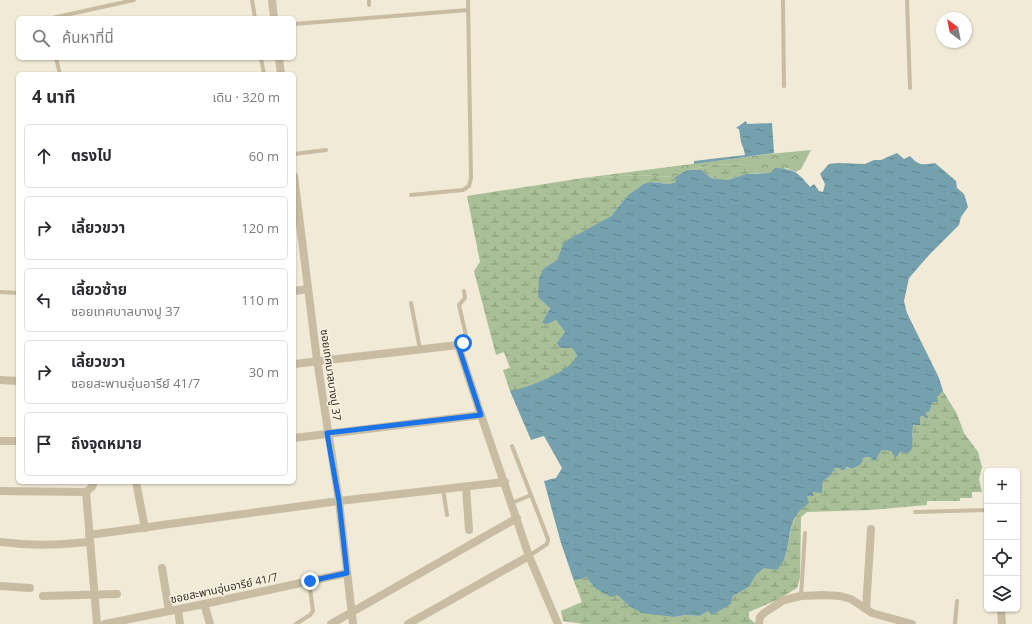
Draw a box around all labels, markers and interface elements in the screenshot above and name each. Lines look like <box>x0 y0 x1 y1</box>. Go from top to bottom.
north arrow <box>936 12 972 48</box>
search box <box>16 16 296 60</box>
icon: search <box>30 27 52 49</box>
text: ค้นหาที่นี่ <box>62 27 114 47</box>
text: 4 นาที <box>32 85 75 108</box>
text: เดิน · 320 m <box>212 88 280 106</box>
icon: ahead <box>33 145 55 167</box>
text: ตรงไป <box>71 145 112 165</box>
text: 60 m <box>249 147 279 165</box>
icon: right <box>33 217 55 239</box>
text: เลี้ยวขวา <box>71 217 125 237</box>
text: 120 m <box>241 219 279 237</box>
text: เลี้ยวซ้าย <box>71 279 127 299</box>
icon: left <box>33 289 55 311</box>
text: 110 m <box>241 291 279 309</box>
text: ซอยเทศบาลบางปู 37 <box>71 302 180 320</box>
street label: ซอยเทศบาลบางปู 37 <box>318 328 345 422</box>
route start <box>454 334 472 352</box>
text: เลี้ยวขวา <box>71 351 125 371</box>
icon: right <box>33 361 55 383</box>
text: 30 m <box>249 363 279 381</box>
text: ซอยสะพานอุ่นอารีย์ 41/7 <box>71 374 200 392</box>
icon: arrive <box>33 433 55 455</box>
text: ถึงจุดหมาย <box>71 433 142 453</box>
map controls <box>984 468 1020 612</box>
button: + <box>984 468 1020 504</box>
button: − <box>984 504 1020 540</box>
button: locate <box>984 540 1020 576</box>
street label: ซอยสะพานอุ่นอารีย์ 41/7 <box>169 569 279 606</box>
route end <box>301 572 319 590</box>
button: layers <box>984 576 1020 612</box>

